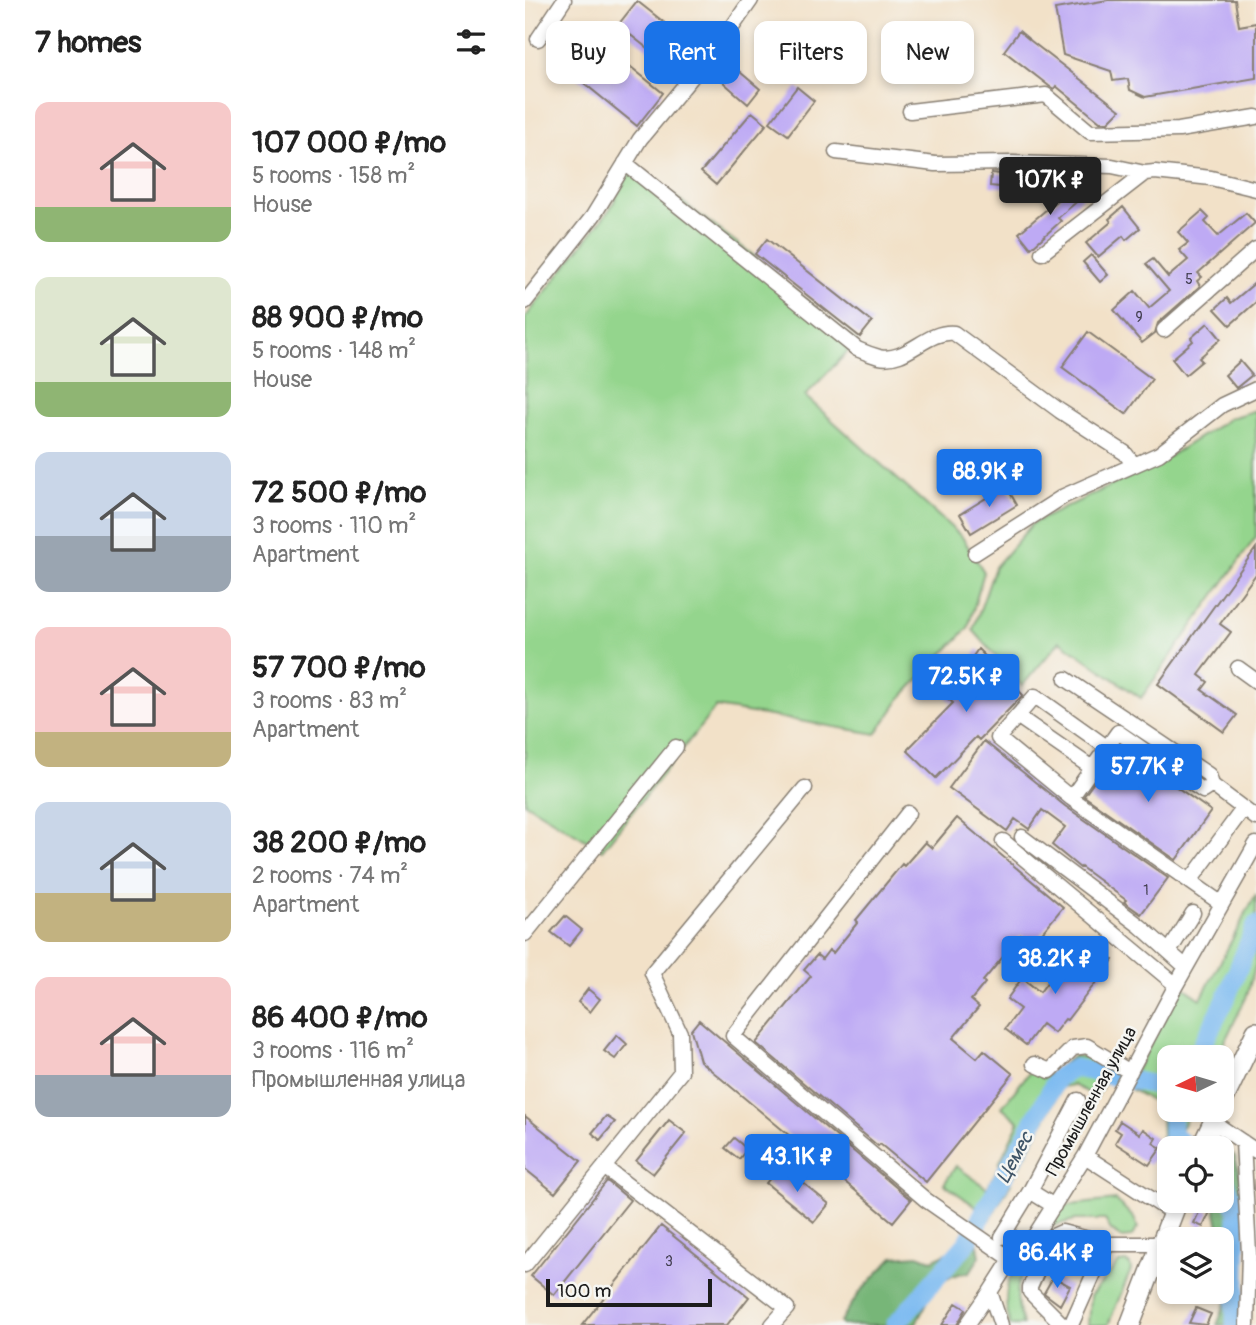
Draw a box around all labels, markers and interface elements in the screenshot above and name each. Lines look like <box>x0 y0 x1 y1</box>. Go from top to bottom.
chip: Buy <box>546 21 630 84</box>
chip: Rent <box>644 21 740 84</box>
chip: Filters <box>754 21 867 84</box>
chip: New <box>881 21 974 84</box>
icon: filters <box>452 23 490 61</box>
text: 7 homes <box>35 24 142 61</box>
text: 107 000 ₽/mo <box>252 124 446 161</box>
icon: home <box>91 130 175 214</box>
pin: 107K ₽ <box>993 158 1107 217</box>
text: 5 rooms · 158 m² <box>252 161 415 190</box>
text: 107K ₽ <box>1015 165 1085 194</box>
text: House <box>252 190 312 219</box>
house number: 5 <box>1185 271 1193 288</box>
text: 88 900 ₽/mo <box>252 299 423 336</box>
icon: home <box>91 305 175 389</box>
house number: 9 <box>1135 309 1143 326</box>
text: 5 rooms · 148 m² <box>252 336 416 365</box>
text: House <box>252 365 312 394</box>
pin: 88.9K ₽ <box>924 449 1054 509</box>
text: 88.9K ₽ <box>953 457 1025 486</box>
text: 72 500 ₽/mo <box>252 474 426 511</box>
icon: home <box>91 480 175 564</box>
text: 3 rooms · 110 m² <box>252 511 416 540</box>
text: Apartment <box>252 540 359 569</box>
text: 57 700 ₽/mo <box>252 649 426 686</box>
pin: 72.5K ₽ <box>901 654 1031 714</box>
icon: home <box>91 655 175 739</box>
text: 72.5K ₽ <box>928 662 1004 691</box>
text: 3 rooms · 83 m² <box>252 686 407 715</box>
text: Apartment <box>252 715 359 744</box>
pin: 57.7K ₽ <box>1083 744 1213 804</box>
text: 57.7K ₽ <box>1111 752 1185 781</box>
text: 38 200 ₽/mo <box>252 824 426 861</box>
icon: home <box>91 830 175 914</box>
text: 2 rooms · 74 m² <box>252 861 408 890</box>
house number: 1 <box>1143 882 1149 899</box>
text: Apartment <box>252 890 359 919</box>
pin: 38.2K ₽ <box>990 936 1120 996</box>
text: 38.2K ₽ <box>1018 944 1092 973</box>
text: 86 400 ₽/mo <box>252 999 428 1036</box>
icon: home <box>91 1005 175 1089</box>
street label: Промышленная улица <box>1041 1023 1142 1180</box>
text: 3 rooms · 116 m² <box>252 1036 414 1065</box>
north arrow <box>1157 1045 1234 1122</box>
map controls <box>1157 1045 1234 1304</box>
text: Промышленная улица <box>252 1065 465 1094</box>
water label: Цемес <box>991 1127 1039 1187</box>
pin: 43.1K ₽ <box>732 1134 862 1194</box>
button: locate <box>1157 1136 1234 1213</box>
text: 43.1K ₽ <box>761 1142 833 1171</box>
button: layers <box>1157 1227 1234 1304</box>
pin: 86.4K ₽ <box>992 1230 1122 1290</box>
text: 86.4K ₽ <box>1019 1238 1095 1267</box>
house number: 3 <box>665 1253 673 1270</box>
scale bar <box>546 1276 712 1308</box>
text: 100 m <box>557 1279 611 1303</box>

